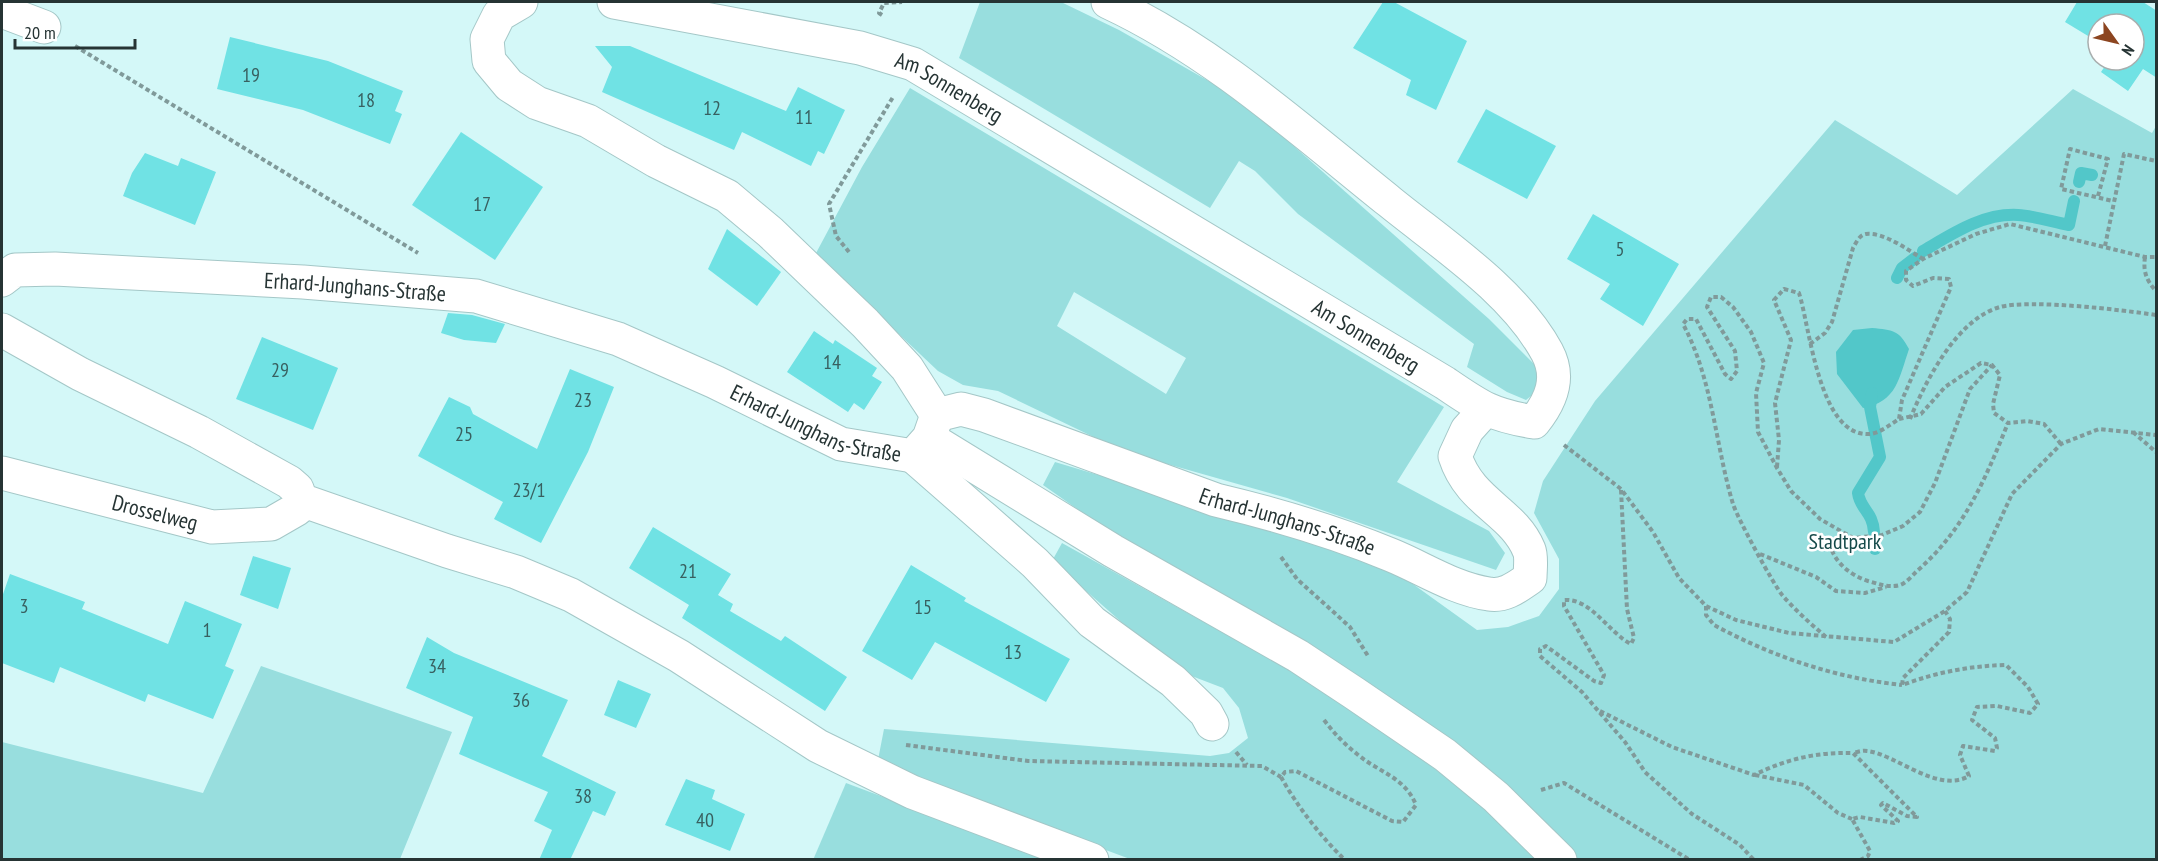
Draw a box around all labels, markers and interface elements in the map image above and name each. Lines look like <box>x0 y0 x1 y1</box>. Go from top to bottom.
scale bar <box>15 12 135 50</box>
north arrow <box>2086 12 2146 72</box>
text: 20 m <box>24 21 56 44</box>
text: N <box>2118 41 2139 60</box>
street label: Am Sonnenberg <box>892 45 1008 129</box>
house number: 19 <box>242 62 260 88</box>
house number: 18 <box>357 87 375 113</box>
house number: 12 <box>703 95 721 121</box>
house number: 11 <box>795 104 813 130</box>
house number: 17 <box>473 191 491 217</box>
house number: 5 <box>1616 236 1625 262</box>
street label: Erhard-Junghans-Straße <box>263 266 447 308</box>
street label: Am Sonnenberg <box>1307 293 1425 379</box>
house number: 14 <box>823 349 841 375</box>
house number: 29 <box>271 357 289 383</box>
street label: Erhard-Junghans-Straße <box>726 378 903 468</box>
house number: 23 <box>574 387 592 413</box>
house number: 25 <box>455 421 473 447</box>
house number: 23/1 <box>513 477 545 503</box>
street label: Erhard-Junghans-Straße <box>1196 481 1379 561</box>
street label: Drosselweg <box>109 488 201 537</box>
park label: Stadtpark <box>1809 527 1882 555</box>
house number: 21 <box>679 558 697 584</box>
house number: 3 <box>20 593 29 619</box>
house number: 15 <box>914 594 932 620</box>
house number: 1 <box>203 617 212 643</box>
house number: 13 <box>1004 639 1022 665</box>
house number: 34 <box>428 653 446 679</box>
house number: 36 <box>512 687 530 713</box>
house number: 38 <box>574 783 592 809</box>
house number: 40 <box>696 807 714 833</box>

